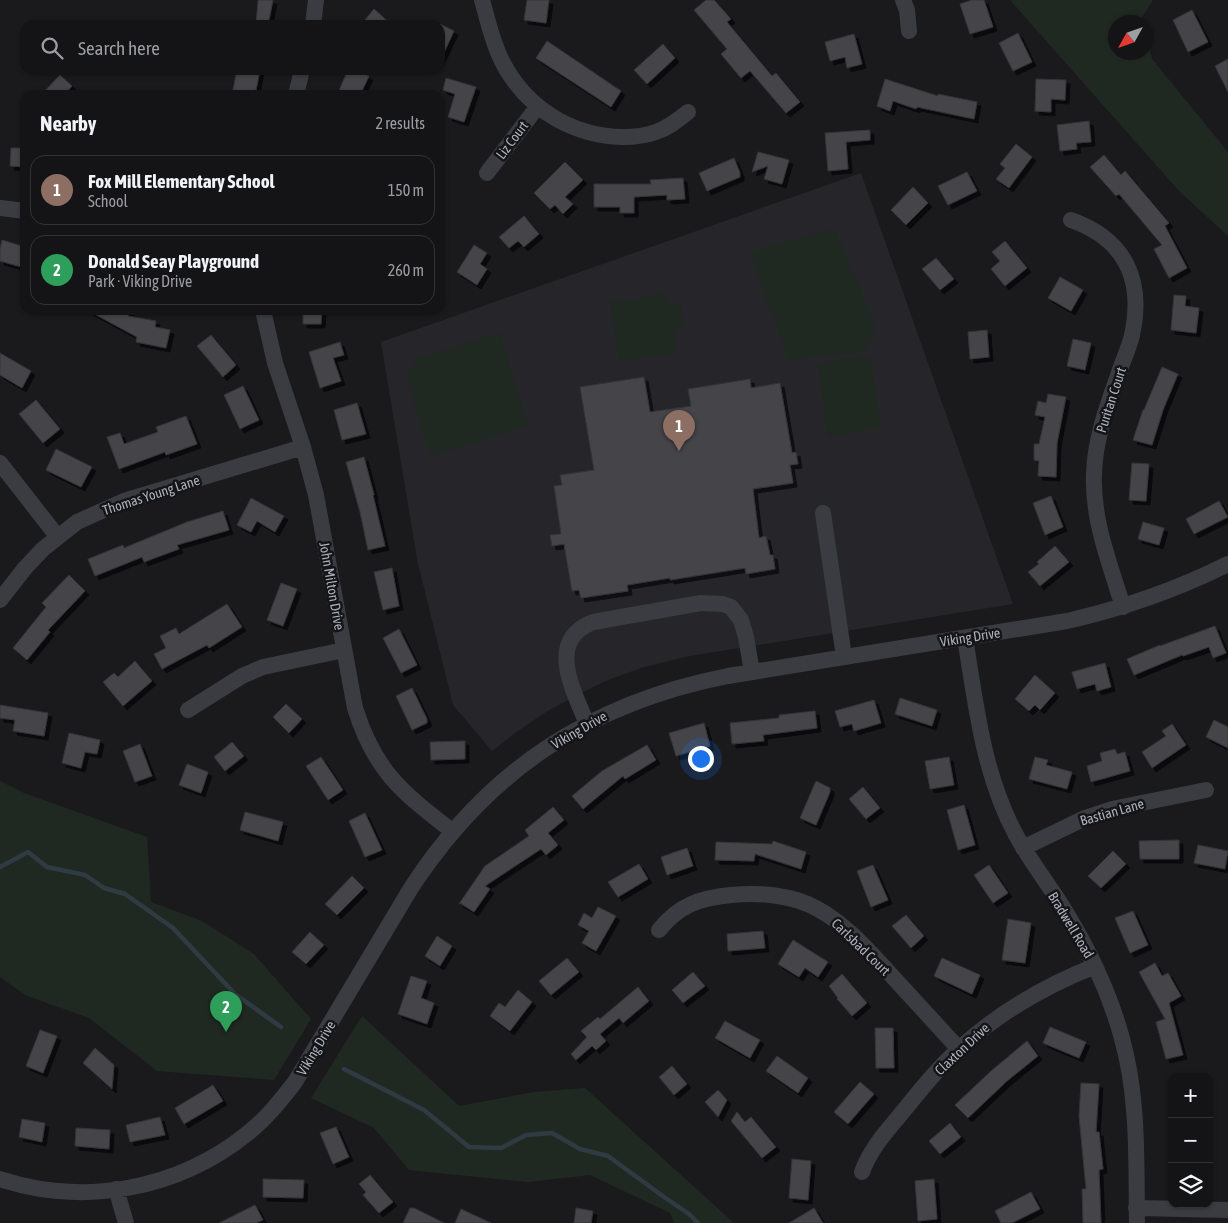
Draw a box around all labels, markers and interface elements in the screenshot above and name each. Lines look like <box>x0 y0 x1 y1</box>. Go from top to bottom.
north arrow <box>1108 15 1153 60</box>
search box <box>20 20 445 75</box>
icon: search <box>38 34 66 62</box>
text: Search here <box>78 37 160 59</box>
text: Nearby <box>40 111 96 135</box>
text: 2 results <box>375 114 425 132</box>
street label: Liz Court <box>493 118 531 162</box>
text: Fox Mill Elementary School <box>88 170 275 192</box>
text: 1 <box>53 181 61 199</box>
text: 150 m <box>388 181 424 199</box>
text: School <box>88 192 128 210</box>
text: Donald Seay Playground <box>88 250 259 272</box>
text: 2 <box>53 261 61 279</box>
text: 260 m <box>388 261 424 279</box>
text: Park · Viking Drive <box>88 272 192 290</box>
street label: Puritan Court <box>1093 365 1129 435</box>
pin: 1 <box>663 410 695 451</box>
street label: Thomas Young Lane <box>100 472 202 518</box>
street label: John Milton Drive <box>316 541 348 631</box>
street label: Viking Drive <box>939 624 1001 650</box>
street label: Viking Drive <box>549 708 609 752</box>
your location <box>688 746 714 772</box>
street label: Bastian Lane <box>1078 795 1146 829</box>
street label: Bradwell Road <box>1045 889 1097 961</box>
street label: Carlsbad Court <box>828 915 894 979</box>
pin: 2 <box>210 991 242 1032</box>
street label: Viking Drive <box>293 1018 339 1078</box>
street label: Claxton Drive <box>931 1020 993 1078</box>
map controls <box>1168 1073 1213 1208</box>
button: + <box>1168 1073 1213 1118</box>
button: − <box>1168 1118 1213 1163</box>
button: layers <box>1168 1163 1213 1208</box>

